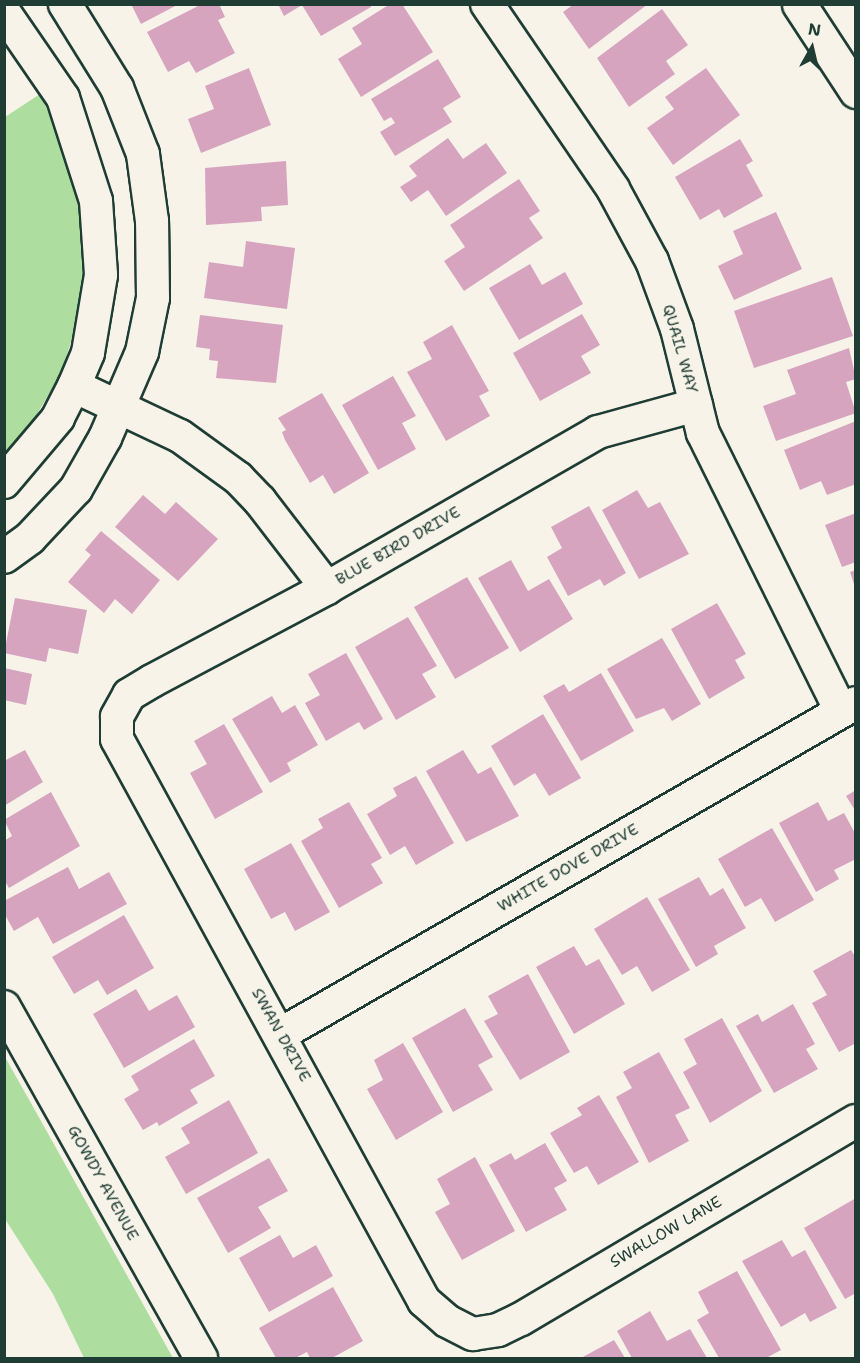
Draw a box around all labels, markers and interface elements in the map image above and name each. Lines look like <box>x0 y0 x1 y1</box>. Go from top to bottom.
north arrow <box>782 18 842 78</box>
text: N <box>807 18 822 41</box>
street label: QUAIL WAY <box>658 302 702 396</box>
street label: BLUE BIRD DRIVE <box>332 502 464 590</box>
street label: WHITE DOVE DRIVE <box>494 820 642 916</box>
street label: SWAN DRIVE <box>247 985 315 1085</box>
street label: GOWDY AVENUE <box>63 1122 143 1244</box>
street label: SWALLOW LANE <box>607 1192 725 1272</box>

